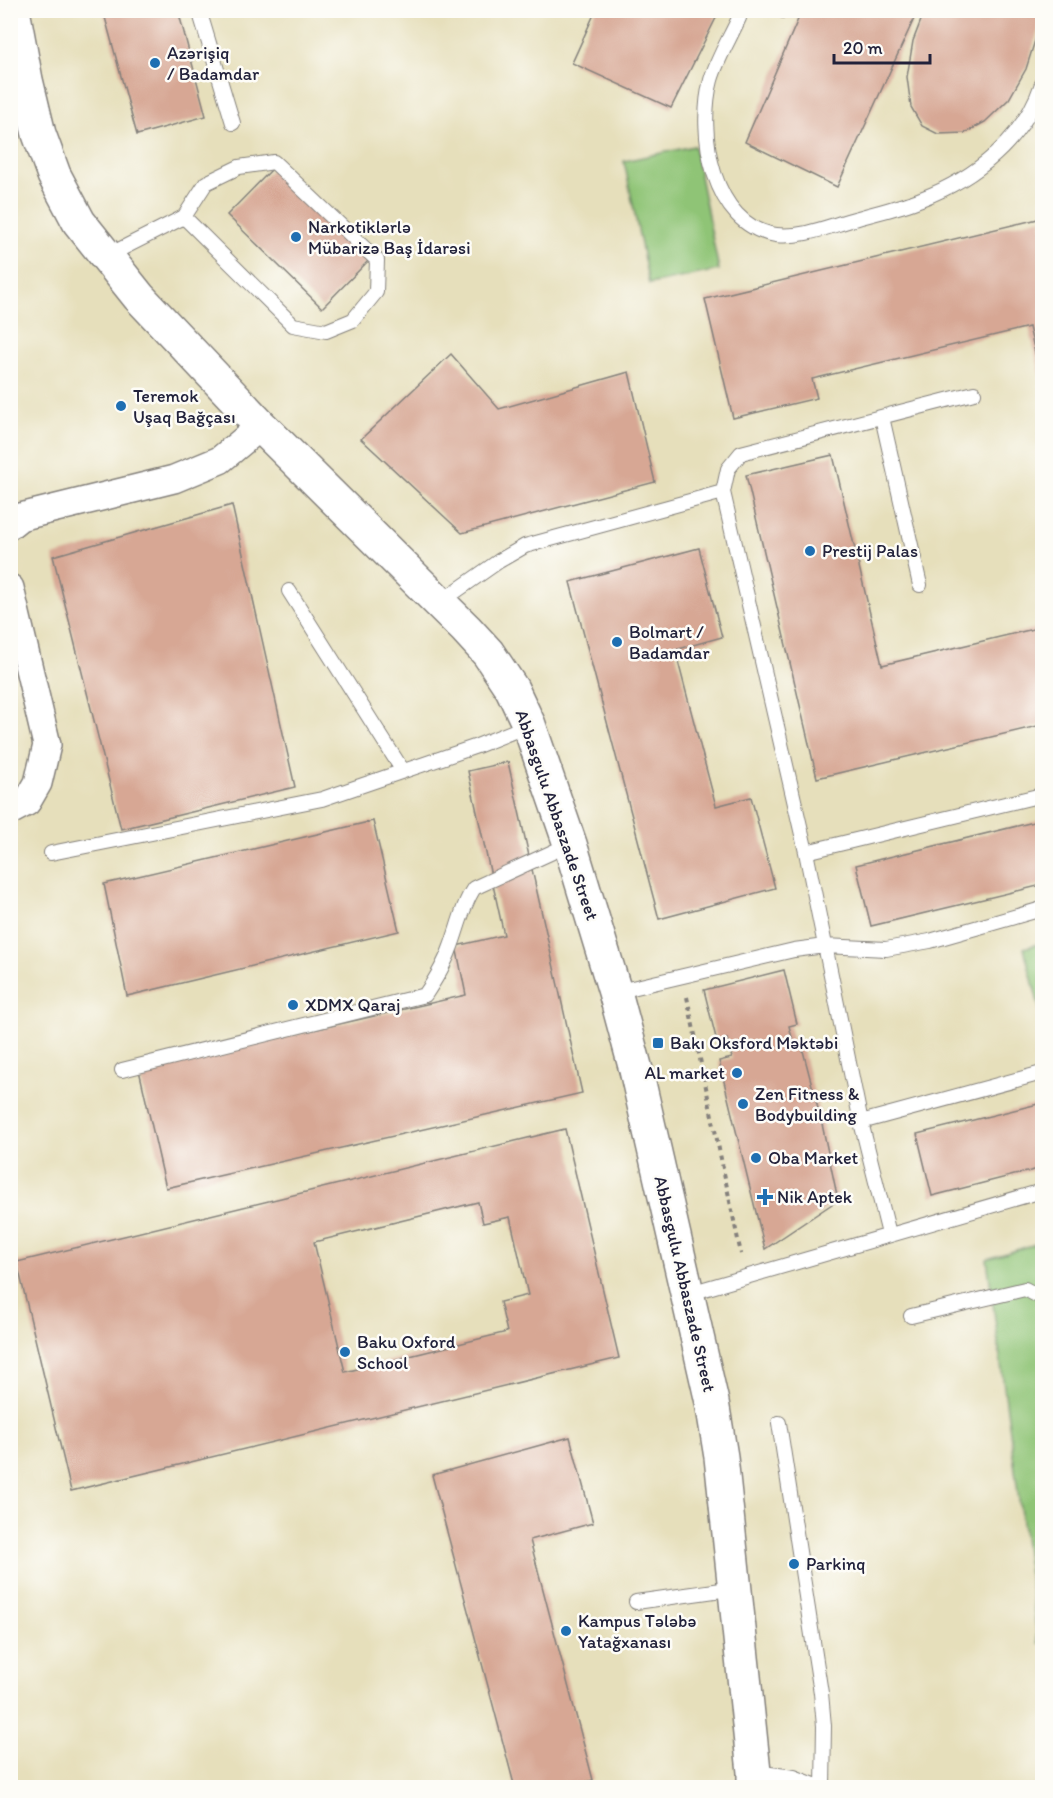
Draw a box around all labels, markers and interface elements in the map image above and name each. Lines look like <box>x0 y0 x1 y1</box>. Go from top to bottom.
scale bar <box>834 27 930 65</box>
text: 20 m <box>843 37 883 59</box>
place label: Azərişiq / Badamdar <box>167 42 260 85</box>
marker: Azərişiq / Badamdar <box>148 56 162 70</box>
place label: Narkotiklərlə Mübarizə Baş İdarəsi <box>308 216 471 259</box>
marker: Narkotiklərlə Mübarizə Baş İdarəsi <box>289 230 303 244</box>
place label: Teremok Uşaq Bağçası <box>133 385 236 428</box>
marker: Teremok Uşaq Bağçası <box>114 399 128 413</box>
place label: Prestij Palas <box>822 540 918 562</box>
marker: Prestij Palas <box>803 544 817 558</box>
place label: Bolmart / Badamdar <box>629 621 710 664</box>
marker: Bolmart / Badamdar <box>610 635 624 649</box>
street label: Abbasgulu Abbaszade Street <box>511 707 604 923</box>
place label: XDMX Qaraj <box>305 994 400 1016</box>
marker: XDMX Qaraj <box>286 998 300 1012</box>
place label: Bakı Oksford Məktəbi <box>670 1032 838 1054</box>
marker: Bakı Oksford Məktəbi <box>651 1036 665 1050</box>
place label: AL market <box>644 1062 725 1084</box>
marker: AL market <box>730 1066 744 1080</box>
place label: Zen Fitness & Bodybuilding <box>755 1083 860 1126</box>
marker: Zen Fitness & Bodybuilding <box>736 1097 750 1111</box>
place label: Oba Market <box>768 1147 859 1169</box>
marker: Oba Market <box>749 1151 763 1165</box>
street label: Abbasgulu Abbaszade Street <box>649 1174 721 1395</box>
place label: Nik Aptek <box>777 1186 853 1208</box>
marker: Nik Aptek <box>758 1190 772 1204</box>
place label: Baku Oxford School <box>357 1331 456 1374</box>
marker: Baku Oxford School <box>338 1345 352 1359</box>
place label: Parkinq <box>806 1553 865 1575</box>
marker: Parkinq <box>787 1557 801 1571</box>
place label: Kampus Tələbə Yatağxanası <box>578 1610 696 1653</box>
marker: Kampus Tələbə Yatağxanası <box>559 1624 573 1638</box>

